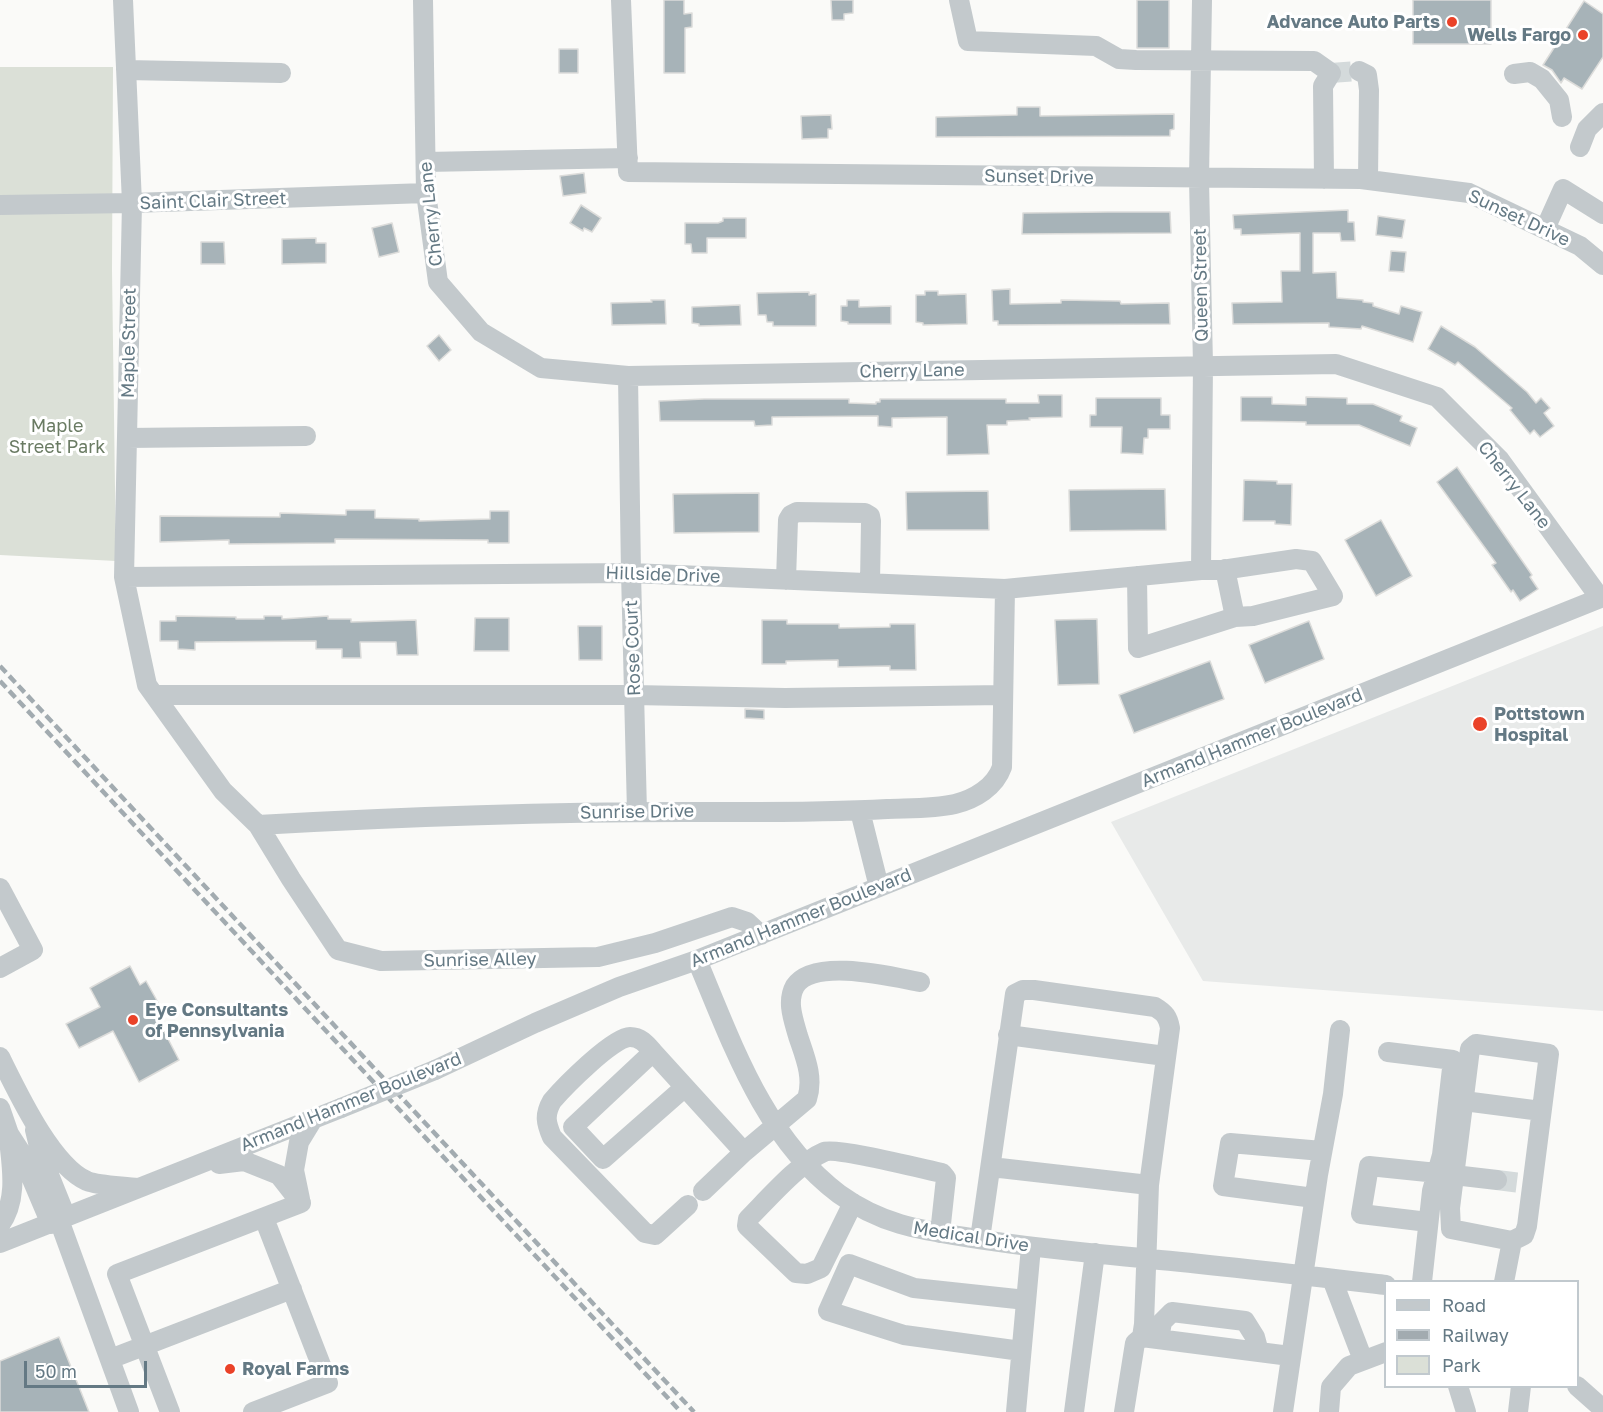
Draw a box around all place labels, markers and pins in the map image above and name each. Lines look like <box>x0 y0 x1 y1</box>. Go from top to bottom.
place label: Advance Auto Parts <box>1267 11 1440 33</box>
marker: Advance Auto Parts <box>1445 15 1459 29</box>
place label: Wells Fargo <box>1467 24 1571 46</box>
marker: Wells Fargo <box>1576 28 1590 42</box>
place label: Pottstown Hospital <box>1494 703 1585 746</box>
marker: Pottstown Hospital <box>1471 715 1489 733</box>
place label: Eye Consultants of Pennsylvania <box>145 999 288 1042</box>
marker: Eye Consultants of Pennsylvania <box>126 1013 140 1027</box>
place label: Royal Farms <box>242 1358 349 1380</box>
marker: Royal Farms <box>223 1362 237 1376</box>

